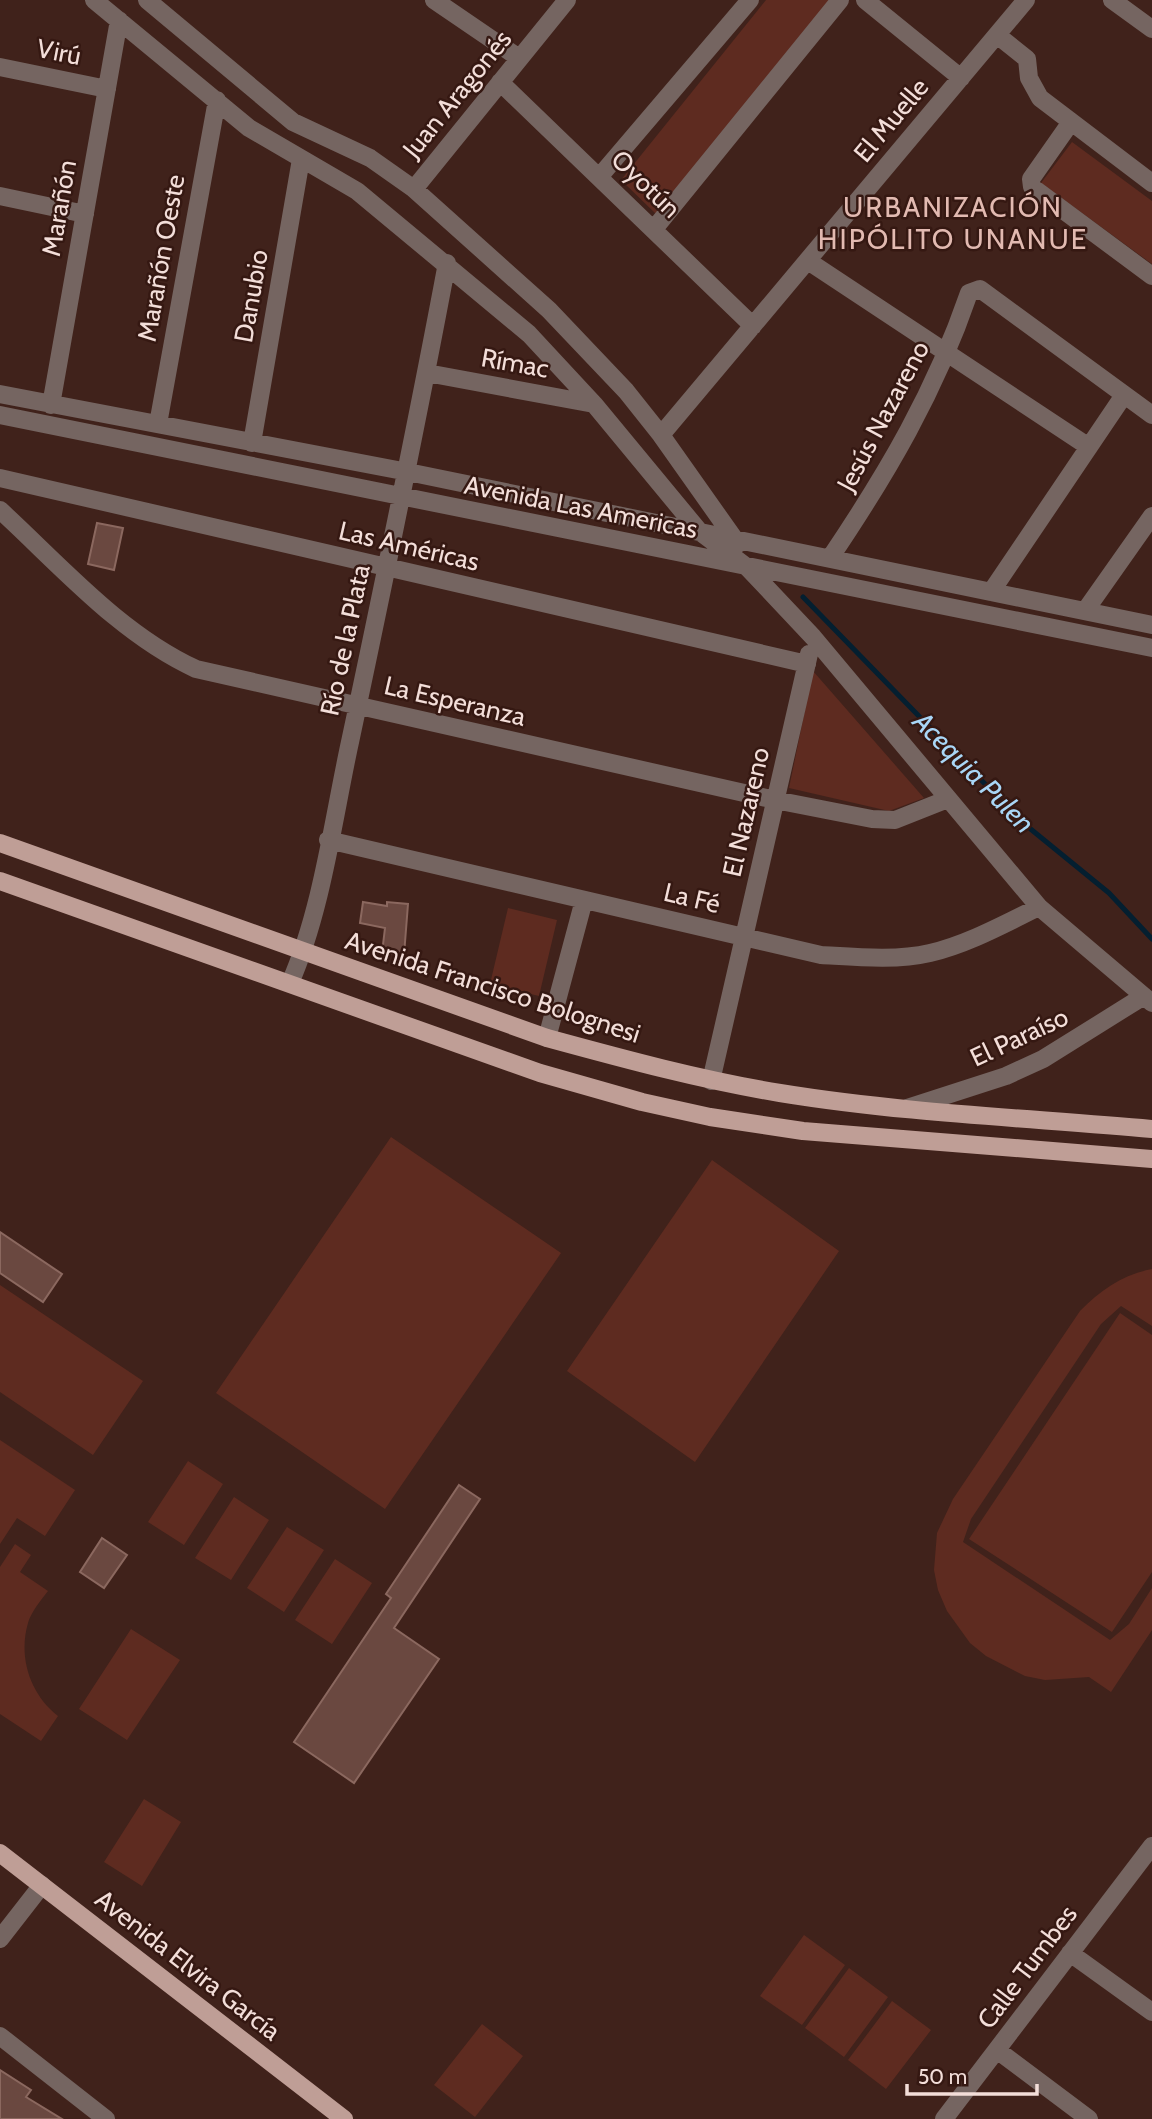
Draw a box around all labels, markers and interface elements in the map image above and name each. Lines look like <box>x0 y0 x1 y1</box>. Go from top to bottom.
street label: Juan Aragonés <box>395 23 518 165</box>
street label: Virú <box>34 32 84 72</box>
street label: El Muelle <box>847 72 935 168</box>
street label: Oyotún <box>605 143 687 225</box>
street label: Marañón <box>35 157 83 259</box>
street label: Marañón Oeste <box>131 172 191 344</box>
district label: URBANIZACIÓN HIPÓLITO UNANUE <box>818 190 1088 256</box>
street label: Danubio <box>227 247 275 345</box>
street label: Jesús Nazareno <box>829 335 936 498</box>
street label: Rímac <box>479 341 551 385</box>
street label: Avenida Las Americas <box>462 469 701 545</box>
street label: Las Américas <box>336 514 483 578</box>
street label: Río de la Plata <box>313 561 377 718</box>
street label: La Esperanza <box>381 669 529 733</box>
water label: Acequia Pulen <box>905 703 1042 840</box>
street label: El Nazareno <box>716 744 776 880</box>
street label: La Fé <box>661 876 723 920</box>
street label: Avenida Francisco Bolognesi <box>341 924 645 1050</box>
street label: El Paraíso <box>965 1000 1073 1074</box>
street label: Avenida Elvira García <box>89 1883 287 2048</box>
street label: Calle Tumbes <box>970 1899 1084 2035</box>
scale bar <box>907 2052 1036 2096</box>
text: 50 m <box>918 2064 967 2089</box>

